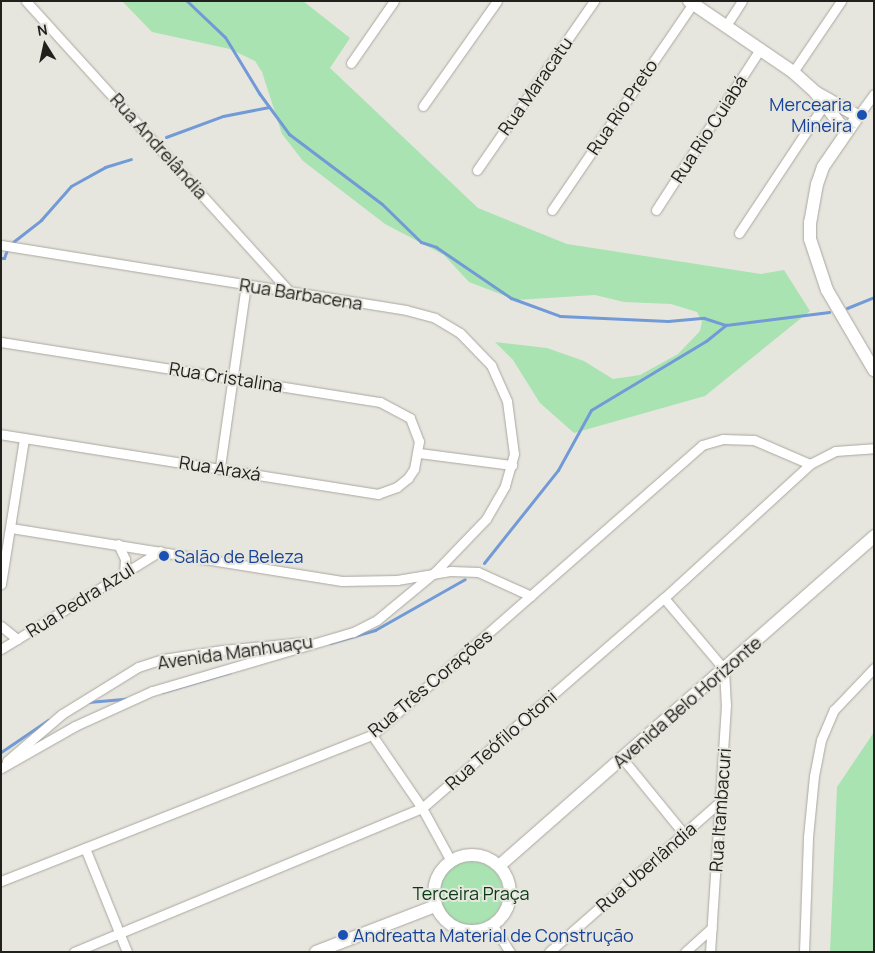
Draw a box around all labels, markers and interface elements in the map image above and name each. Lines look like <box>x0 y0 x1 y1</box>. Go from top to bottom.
north arrow <box>20 20 70 70</box>
text: N <box>36 20 49 40</box>
street label: Rua Maracatu <box>493 33 577 139</box>
street label: Rua Rio Preto <box>582 55 662 159</box>
street label: Rua Rio Cuiabá <box>666 71 752 187</box>
street label: Rua Andrelândia <box>106 89 212 203</box>
place label: Mercearia Mineira <box>769 94 852 136</box>
marker: Mercearia Mineira <box>856 109 868 121</box>
street label: Rua Barbacena <box>238 274 364 314</box>
street label: Rua Cristalina <box>168 357 284 397</box>
street label: Rua Araxá <box>178 451 262 485</box>
place label: Salão de Beleza <box>174 545 304 567</box>
marker: Salão de Beleza <box>158 550 170 562</box>
street label: Rua Pedra Azul <box>22 558 138 642</box>
street label: Rua Três Corações <box>363 625 497 741</box>
street label: Avenida Manhuaçu <box>156 630 314 674</box>
street label: Avenida Belo Horizonte <box>608 632 766 772</box>
street label: Rua Teófilo Otoni <box>441 686 561 794</box>
street label: Rua Itambacuri <box>705 747 735 873</box>
street label: Rua Uberlândia <box>592 818 700 916</box>
park label: Terceira Praça <box>412 882 530 904</box>
place label: Andreatta Material de Construção <box>353 924 634 946</box>
marker: Andreatta Material de Construção <box>337 929 349 941</box>

